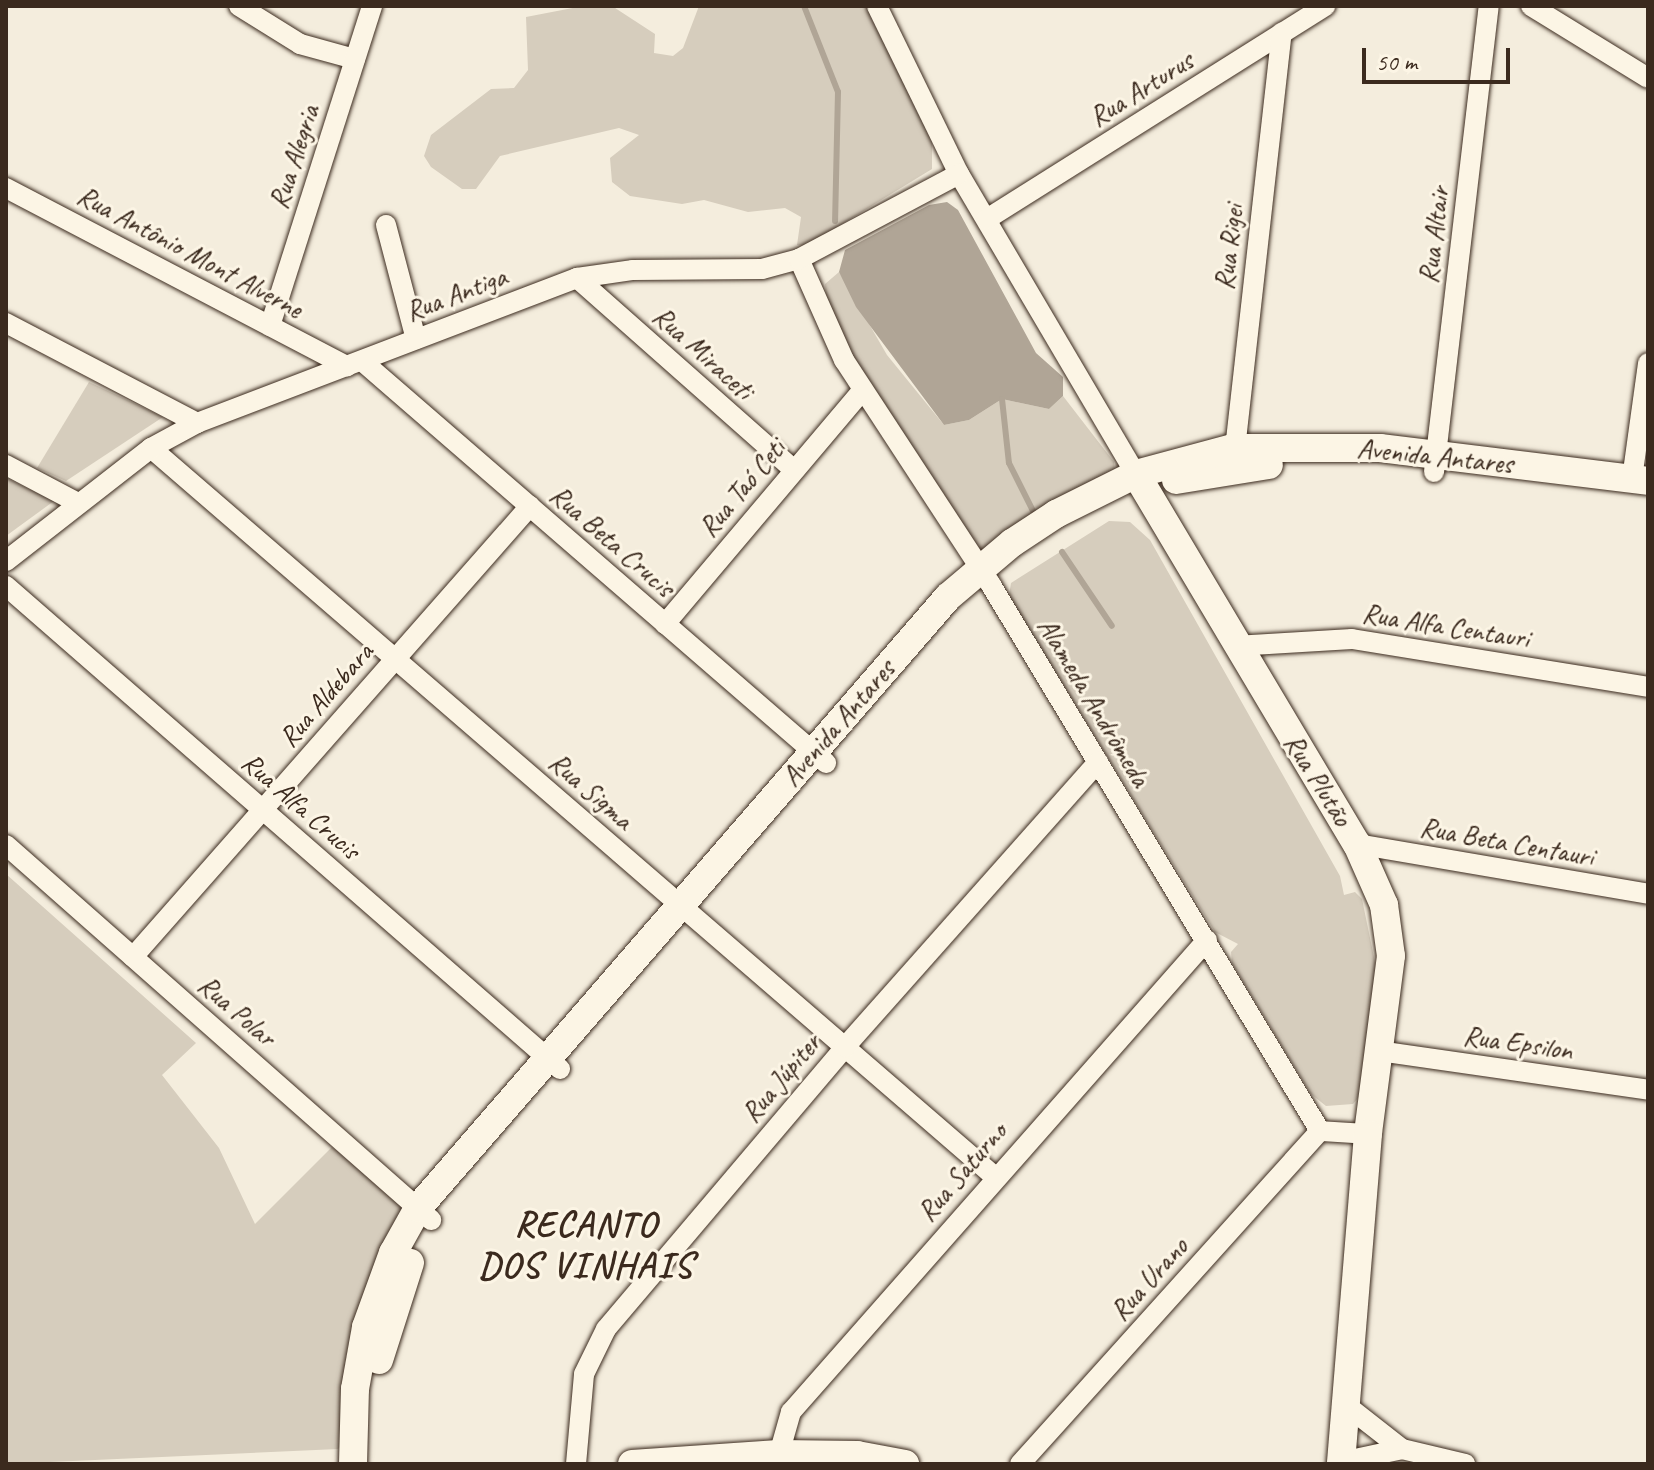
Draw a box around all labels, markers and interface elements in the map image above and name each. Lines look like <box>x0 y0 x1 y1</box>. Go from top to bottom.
scale bar <box>1366 32 1514 82</box>
street label: Rua Arturus <box>1083 44 1199 134</box>
text: 50 m <box>1376 47 1417 77</box>
street label: Rua Alegria <box>261 101 327 213</box>
street label: Rua Antônio Mont Alverne <box>72 178 308 326</box>
street label: Rua Altair <box>1411 184 1457 286</box>
street label: Rua Rigei <box>1207 202 1251 292</box>
street label: Rua Antiga <box>401 260 511 328</box>
street label: Rua Miraceti <box>646 299 760 407</box>
street label: Avenida Antares <box>1356 431 1514 481</box>
street label: Rua Taó Ceti <box>691 432 793 544</box>
street label: Rua Beta Crucis <box>544 479 680 603</box>
street label: Rua Alfa Centauri <box>1360 596 1532 656</box>
street label: Alameda Andrômeda <box>1030 612 1158 792</box>
street label: Rua Aldebara <box>272 636 380 754</box>
street label: Avenida Antares <box>774 653 902 793</box>
street label: Rua Plutão <box>1277 728 1359 832</box>
street label: Rua Alfa Crucis <box>235 745 367 867</box>
street label: Rua Sigma <box>542 745 640 837</box>
street label: Rua Beta Centauri <box>1418 810 1596 874</box>
street label: Rua Polar <box>192 969 282 1053</box>
street label: Rua Epsilon <box>1461 1019 1575 1067</box>
street label: Rua Júpiter <box>734 1027 828 1129</box>
street label: Rua Saturno <box>910 1116 1014 1228</box>
district label: RECANTO DOS VINHAIS <box>480 1202 692 1287</box>
street label: Rua Urano <box>1103 1230 1195 1328</box>

